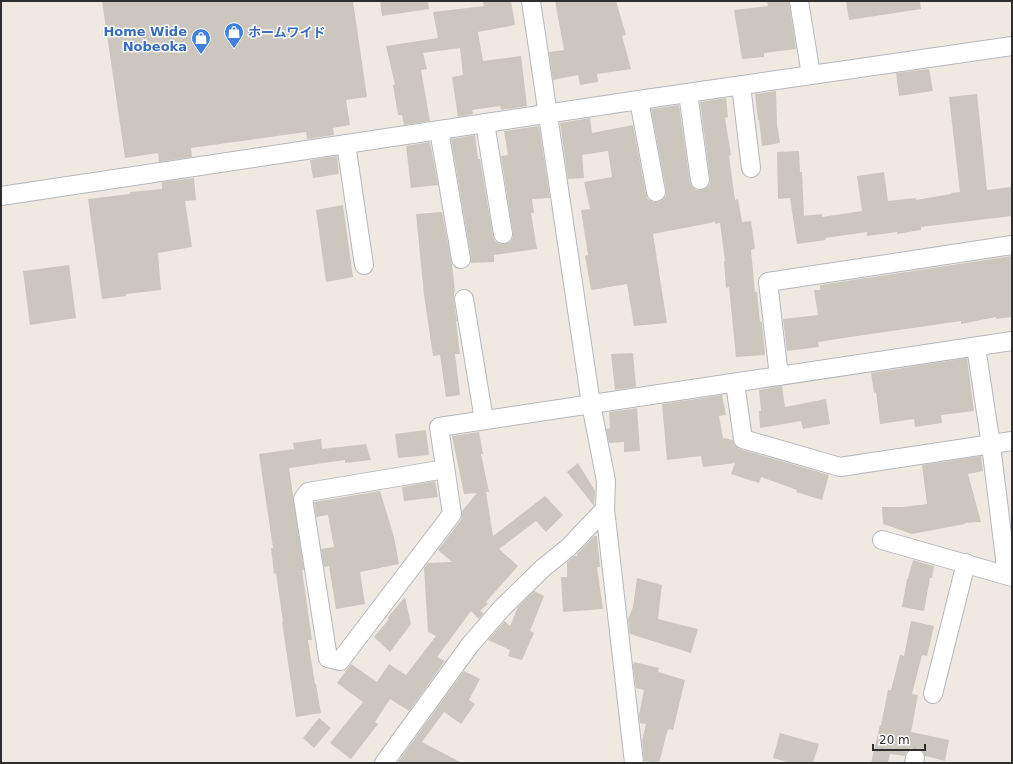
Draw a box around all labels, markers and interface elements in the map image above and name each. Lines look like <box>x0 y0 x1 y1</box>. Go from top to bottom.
shop icon: ホームワイド <box>223 21 245 49</box>
place label: Home Wide Nobeoka <box>103 24 187 54</box>
place label: ホームワイド <box>248 25 326 40</box>
shop icon: Home Wide Nobeoka <box>190 27 212 55</box>
scale bar <box>873 726 925 752</box>
text: 20 m <box>879 733 910 747</box>

